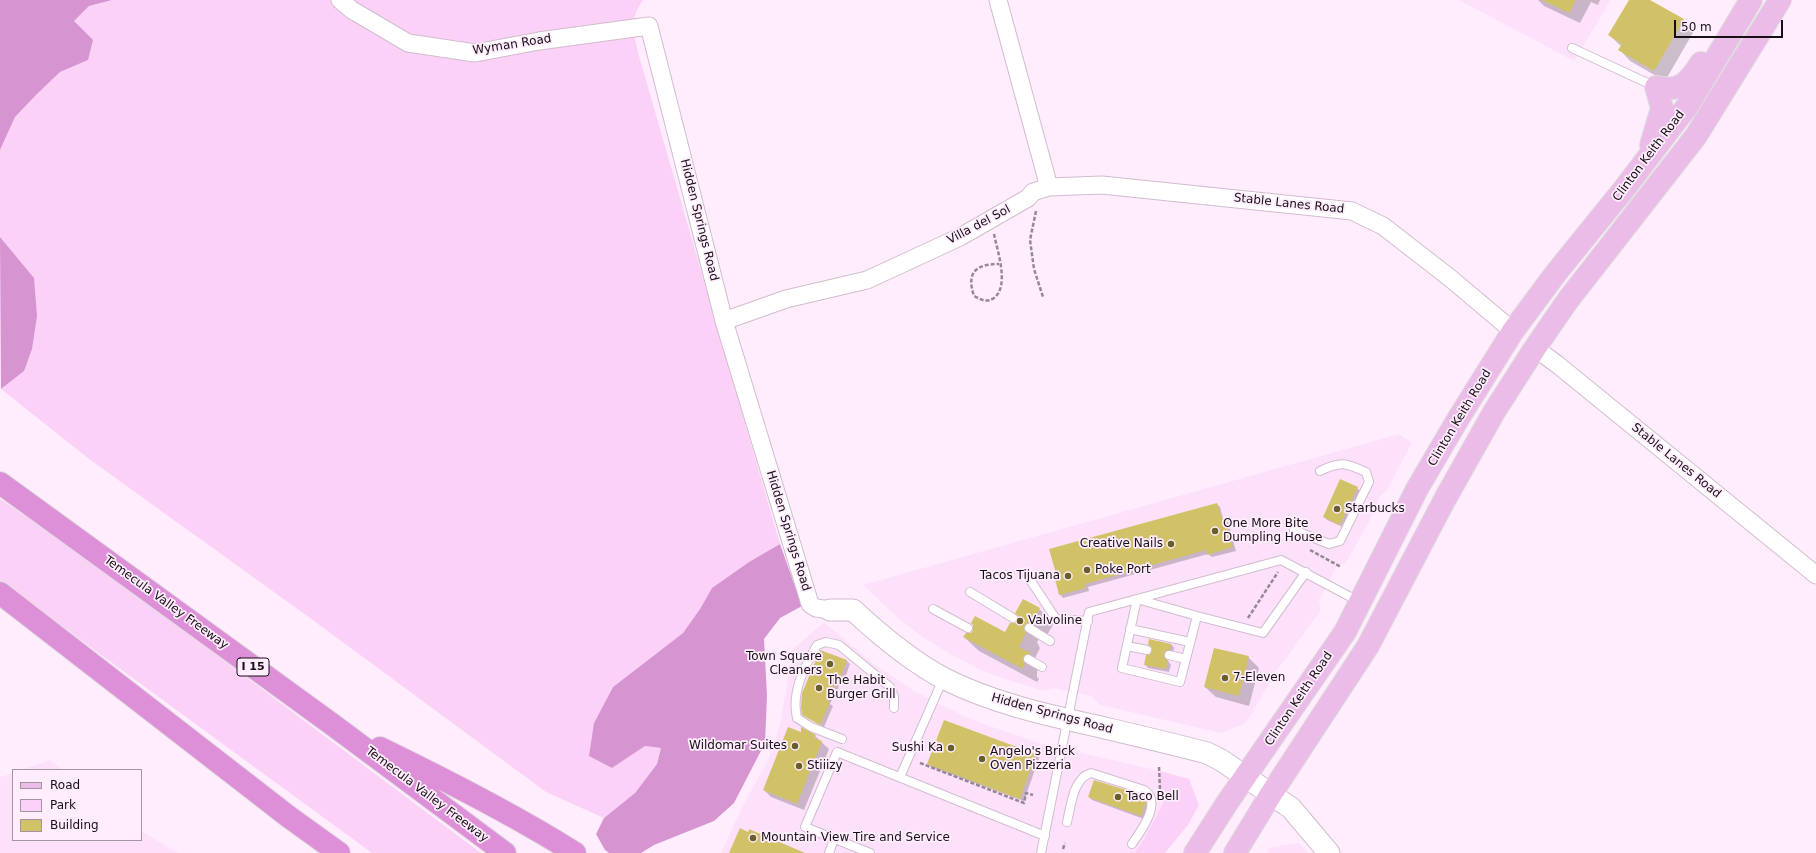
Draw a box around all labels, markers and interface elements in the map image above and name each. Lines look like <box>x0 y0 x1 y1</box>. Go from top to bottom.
scale bar <box>1676 12 1785 38</box>
text: 50 m <box>1681 20 1712 34</box>
street label: Wyman Road <box>472 32 552 58</box>
street label: Clinton Keith Road <box>1610 108 1688 204</box>
street label: Hidden Springs Road <box>677 157 721 283</box>
street label: Stable Lanes Road <box>1233 191 1345 217</box>
street label: Villa del Sol <box>945 202 1013 248</box>
street label: Clinton Keith Road <box>1425 367 1495 469</box>
street label: Stable Lanes Road <box>1628 420 1724 502</box>
street label: Hidden Springs Road <box>763 469 813 593</box>
place label: Starbucks <box>1345 502 1405 516</box>
marker: Starbucks <box>1332 504 1342 514</box>
place label: One More Bite Dumpling House <box>1223 517 1322 545</box>
marker: One More Bite Dumpling House <box>1210 526 1220 536</box>
place label: Creative Nails <box>1080 537 1163 551</box>
marker: Creative Nails <box>1166 539 1176 549</box>
street label: Temecula Valley Freeway <box>101 553 231 653</box>
place label: Poke Port <box>1095 563 1151 577</box>
marker: Poke Port <box>1082 565 1092 575</box>
place label: Tacos Tijuana <box>980 569 1060 583</box>
marker: Tacos Tijuana <box>1063 571 1073 581</box>
place label: Valvoline <box>1028 614 1082 628</box>
marker: Valvoline <box>1015 616 1025 626</box>
street label: Clinton Keith Road <box>1262 649 1336 749</box>
place label: Town Square Cleaners <box>746 650 822 678</box>
road number: I 15 <box>237 658 269 676</box>
marker: Town Square Cleaners <box>825 659 835 669</box>
place label: 7-Eleven <box>1233 671 1285 685</box>
marker: 7-Eleven <box>1220 673 1230 683</box>
place label: The Habit Burger Grill <box>827 674 896 702</box>
marker: The Habit Burger Grill <box>814 683 824 693</box>
street label: Hidden Springs Road <box>990 691 1114 737</box>
place label: Wildomar Suites <box>689 739 787 753</box>
marker: Wildomar Suites <box>790 741 800 751</box>
place label: Sushi Ka <box>892 741 943 755</box>
marker: Sushi Ka <box>946 743 956 753</box>
street label: Temecula Valley Freeway <box>363 744 491 846</box>
place label: Angelo's Brick Oven Pizzeria <box>990 745 1075 773</box>
marker: Angelo's Brick Oven Pizzeria <box>977 754 987 764</box>
place label: Stiiizy <box>807 759 843 773</box>
marker: Stiiizy <box>794 761 804 771</box>
legend <box>12 769 142 841</box>
text: Road <box>50 778 80 792</box>
place label: Taco Bell <box>1126 790 1179 804</box>
marker: Taco Bell <box>1113 792 1123 802</box>
text: Park <box>50 798 76 812</box>
text: Building <box>50 818 99 832</box>
place label: Mountain View Tire and Service <box>761 831 950 845</box>
marker: Mountain View Tire and Service <box>748 833 758 843</box>

